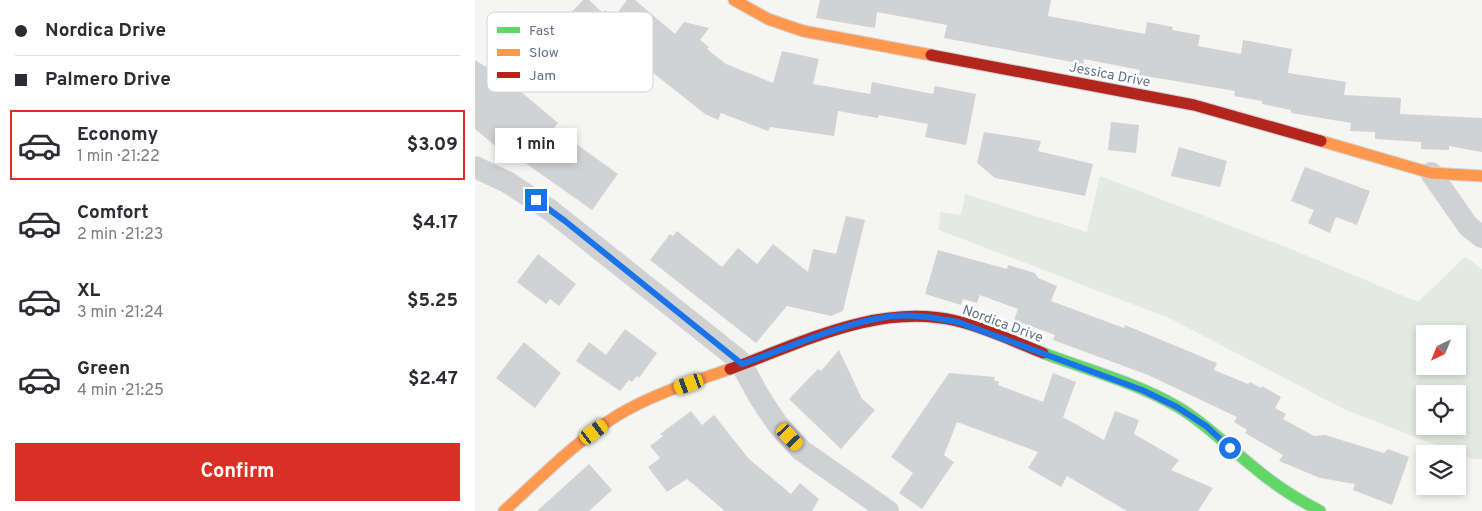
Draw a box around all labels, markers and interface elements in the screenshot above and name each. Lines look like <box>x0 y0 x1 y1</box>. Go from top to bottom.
legend <box>487 12 653 92</box>
text: Nordica Drive <box>45 19 166 43</box>
text: Fast <box>529 23 555 40</box>
text: Slow <box>529 45 559 62</box>
street label: Jessica Drive <box>1068 59 1152 92</box>
text: Palmero Drive <box>45 68 171 92</box>
text: Jam <box>529 68 556 85</box>
icon: car <box>17 123 62 168</box>
text: Economy <box>77 123 158 147</box>
callout: 1 min <box>495 128 577 162</box>
text: $3.09 <box>407 133 458 157</box>
text: 1 min <box>517 135 555 155</box>
text: 1 min · 21:22 <box>77 147 160 167</box>
route end <box>525 189 547 211</box>
icon: car <box>17 201 62 246</box>
text: Comfort <box>77 201 149 225</box>
text: $4.17 <box>412 211 458 235</box>
text: 2 min · 21:23 <box>77 225 163 245</box>
icon: car <box>17 279 62 324</box>
text: XL <box>77 279 100 303</box>
text: $5.25 <box>407 289 458 313</box>
street label: Nordica Drive <box>960 302 1045 347</box>
text: 3 min · 21:24 <box>77 303 163 323</box>
north arrow <box>1416 325 1466 375</box>
map controls <box>1416 325 1466 495</box>
icon: car <box>17 357 62 402</box>
text: Green <box>77 357 130 381</box>
text: $2.47 <box>408 367 458 391</box>
car <box>672 372 705 396</box>
text: 4 min · 21:25 <box>77 381 164 401</box>
button: locate <box>1416 385 1466 435</box>
car <box>577 417 610 447</box>
car <box>774 421 805 453</box>
route start <box>1219 437 1241 459</box>
button: Confirm <box>15 443 460 501</box>
button: layers <box>1416 445 1466 495</box>

